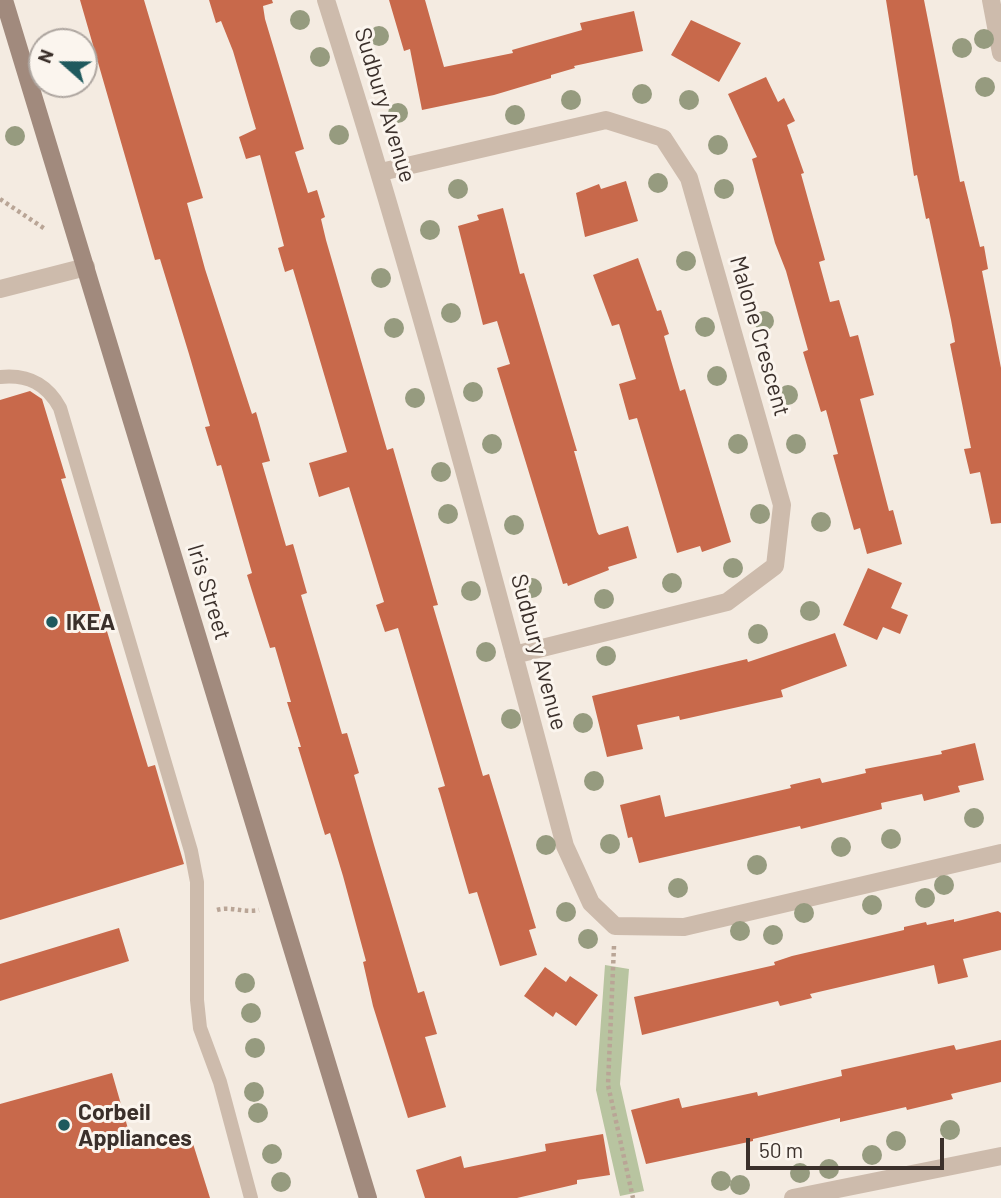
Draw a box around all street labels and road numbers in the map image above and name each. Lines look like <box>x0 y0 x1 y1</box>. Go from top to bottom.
street label: Sudbury Avenue <box>348 24 422 186</box>
street label: Malone Crescent <box>724 253 796 419</box>
street label: Iris Street <box>181 541 237 643</box>
street label: Sudbury Avenue <box>505 571 573 733</box>

